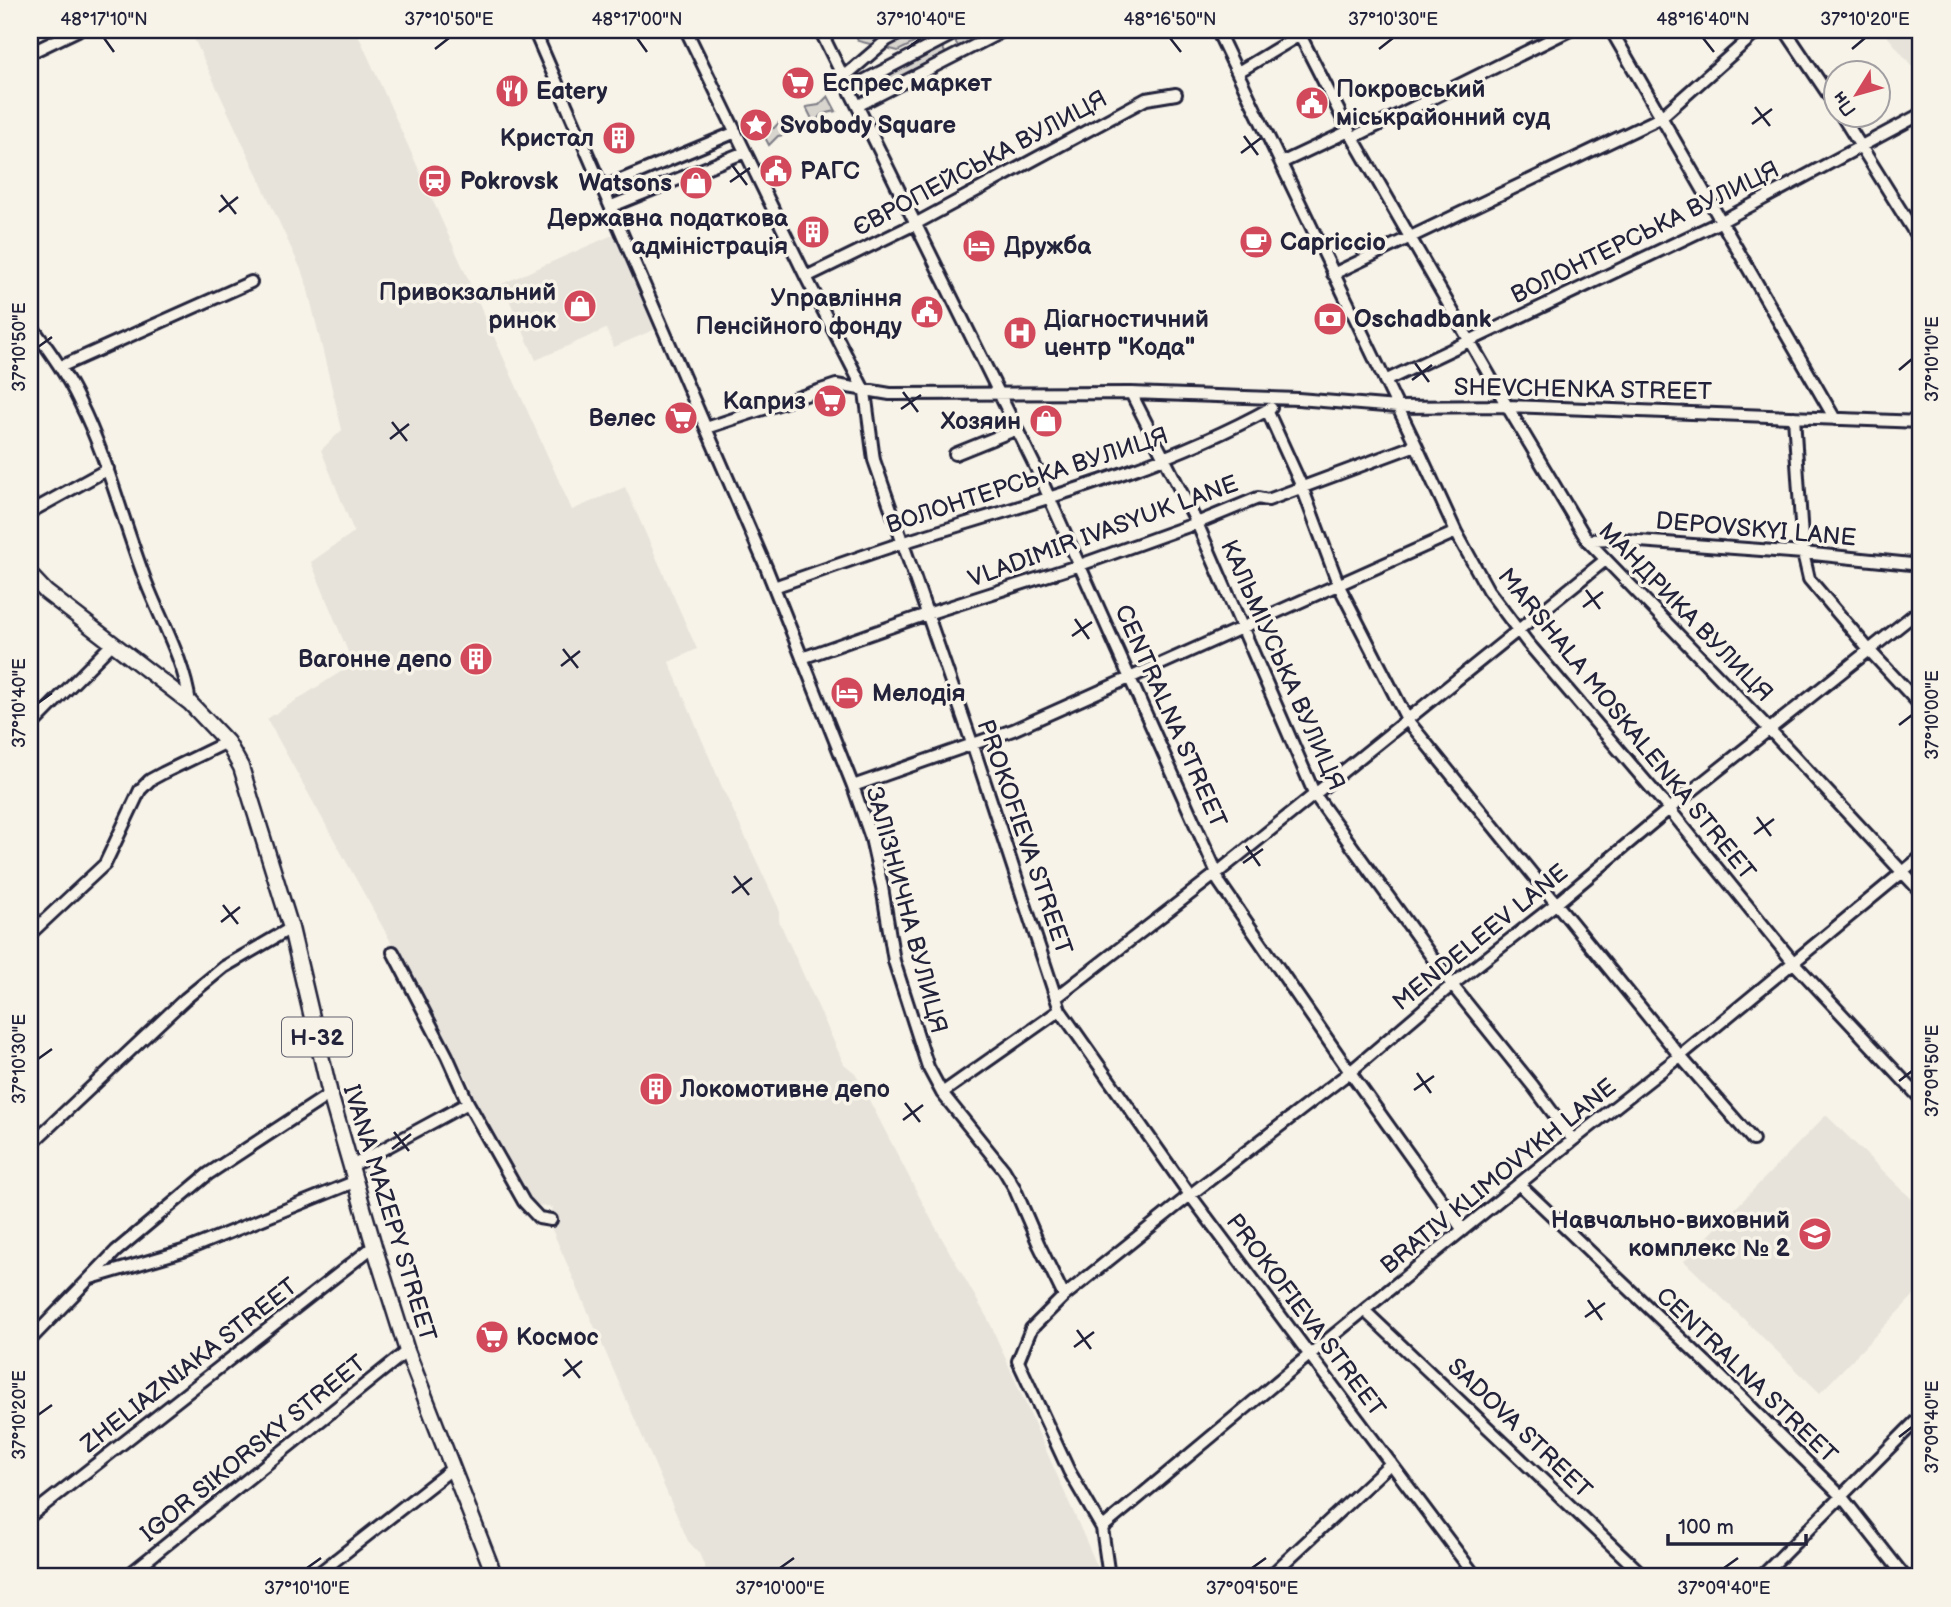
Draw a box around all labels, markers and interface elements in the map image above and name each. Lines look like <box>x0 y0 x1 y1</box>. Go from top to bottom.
text: 48°17'10"N <box>60 9 148 30</box>
text: 37°10'50"E <box>404 9 494 30</box>
text: 48°17'00"N <box>591 9 683 30</box>
text: 37°10'40"E <box>876 9 966 30</box>
text: 48°16'50"N <box>1124 9 1216 30</box>
text: 37°10'30"E <box>1348 9 1438 30</box>
text: 48°16'40"N <box>1656 9 1750 30</box>
text: 37°10'20"E <box>1820 9 1910 30</box>
north arrow <box>1822 60 1892 130</box>
supermarket icon: Еспрес маркет <box>779 64 817 102</box>
place label: Еспрес маркет <box>822 69 993 98</box>
restaurant icon: Eatery <box>493 72 531 110</box>
place label: Покровський міськрайонний суд <box>1336 75 1551 132</box>
place label: Eatery <box>536 77 607 106</box>
street label: ЄВРОПЕЙСЬКА ВУЛИЦЯ <box>848 84 1112 243</box>
public building icon: Покровський міськрайонний суд <box>1293 84 1331 122</box>
text: Пн <box>1828 86 1861 120</box>
place icon: Svobody Square <box>737 106 775 144</box>
place label: Svobody Square <box>780 111 956 140</box>
building icon: Кристал <box>600 119 638 157</box>
place label: Кристал <box>500 124 594 153</box>
public building icon: РАГС <box>757 152 795 190</box>
street label: ВОЛОНТЕРСЬКА ВУЛИЦЯ <box>1506 155 1784 310</box>
place label: РАГС <box>800 157 860 186</box>
station icon: Pokrovsk <box>416 162 454 200</box>
shop icon: Watsons <box>677 164 715 202</box>
place label: Pokrovsk <box>460 167 559 196</box>
place label: Watsons <box>579 169 672 198</box>
place label: Державна податкова адміністрація <box>547 204 789 261</box>
building icon: Державна податкова адміністрація <box>794 213 832 251</box>
cafe icon: Capriccio <box>1237 223 1275 261</box>
hotel icon: Дружба <box>960 227 998 265</box>
place label: Capriccio <box>1280 228 1386 257</box>
place label: Дружба <box>1004 232 1092 261</box>
place label: Привокзальний ринок <box>379 278 557 335</box>
place label: Управління Пенсійного фонду <box>696 284 902 341</box>
shop icon: Привокзальний ринок <box>561 287 599 325</box>
public building icon: Управління Пенсійного фонду <box>908 293 946 331</box>
bank icon: Oschadbank <box>1311 300 1349 338</box>
text: 37°10'50"E <box>9 302 30 392</box>
place label: Діагностичний центр "Кода" <box>1044 305 1209 362</box>
place label: Oschadbank <box>1354 305 1492 334</box>
hospital icon: Діагностичний центр "Кода" <box>1001 314 1039 352</box>
text: 37°10'10"E <box>1922 316 1943 402</box>
street label: SHEVCHENKA STREET <box>1454 373 1713 406</box>
supermarket icon: Каприз <box>811 382 849 420</box>
place label: Каприз <box>723 387 806 416</box>
supermarket icon: Велес <box>662 399 700 437</box>
shop icon: Хозяин <box>1027 402 1065 440</box>
place label: Велес <box>589 404 656 433</box>
place label: Хозяин <box>940 407 1021 436</box>
street label: ВОЛОНТЕРСЬКА ВУЛИЦЯ <box>882 421 1172 540</box>
street label: VLADIMIR IVASYUK LANE <box>964 469 1242 594</box>
street label: DEPOVSKYI LANE <box>1654 506 1857 553</box>
street label: МАНДРИКА ВУЛИЦЯ <box>1593 517 1779 708</box>
street label: КАЛЬМІУСЬКА ВУЛИЦЯ <box>1214 536 1351 795</box>
street label: MARSHALA MOSKALENKA STREET <box>1492 562 1762 887</box>
street label: CENTRALNA STREET <box>1108 600 1233 833</box>
building icon: Вагонне депо <box>457 640 495 678</box>
place label: Вагонне депо <box>298 645 452 674</box>
text: 37°10'40"E <box>9 658 30 748</box>
text: 37°10'00"E <box>1922 670 1943 760</box>
hotel icon: Мелодія <box>828 674 866 712</box>
place label: Мелодія <box>872 679 966 708</box>
street label: PROKOFIEVA STREET <box>971 716 1079 959</box>
street label: ЗАЛІЗНИЧНА ВУЛИЦЯ <box>860 784 953 1037</box>
street label: MENDELEEV LANE <box>1387 858 1574 1017</box>
text: 37°10'30"E <box>9 1014 30 1104</box>
road number: Н-32 <box>282 1018 352 1056</box>
text: 37°09'50"E <box>1922 1025 1943 1117</box>
building icon: Локомотивне депо <box>637 1070 675 1108</box>
street label: BRATIV KLIMOVYKH LANE <box>1375 1072 1622 1280</box>
place label: Локомотивне депо <box>679 1075 890 1104</box>
street label: IVANA MAZEPY STREET <box>337 1081 443 1346</box>
place label: Навчально-виховний комплекс № 2 <box>1551 1206 1791 1263</box>
street label: PROKOFIEVA STREET <box>1220 1208 1392 1423</box>
school or university icon: Навчально-виховний комплекс № 2 <box>1796 1215 1834 1253</box>
street label: ZHELIAZNIAKA STREET <box>75 1272 304 1460</box>
street label: CENTRALNA STREET <box>1650 1281 1844 1470</box>
supermarket icon: Космос <box>473 1318 511 1356</box>
place label: Космос <box>516 1323 599 1352</box>
street label: IGOR SIKORSKY STREET <box>135 1348 372 1548</box>
street label: SADOVA STREET <box>1441 1352 1598 1505</box>
text: 37°10'20"E <box>9 1370 30 1460</box>
text: 37°09'40"E <box>1922 1380 1943 1474</box>
scale bar <box>1668 1502 1806 1546</box>
text: 100 m <box>1678 1515 1734 1540</box>
text: 37°10'10"E <box>264 1578 350 1599</box>
text: 37°10'00"E <box>735 1578 825 1599</box>
text: 37°09'50"E <box>1206 1578 1298 1599</box>
text: 37°09'40"E <box>1677 1578 1771 1599</box>

